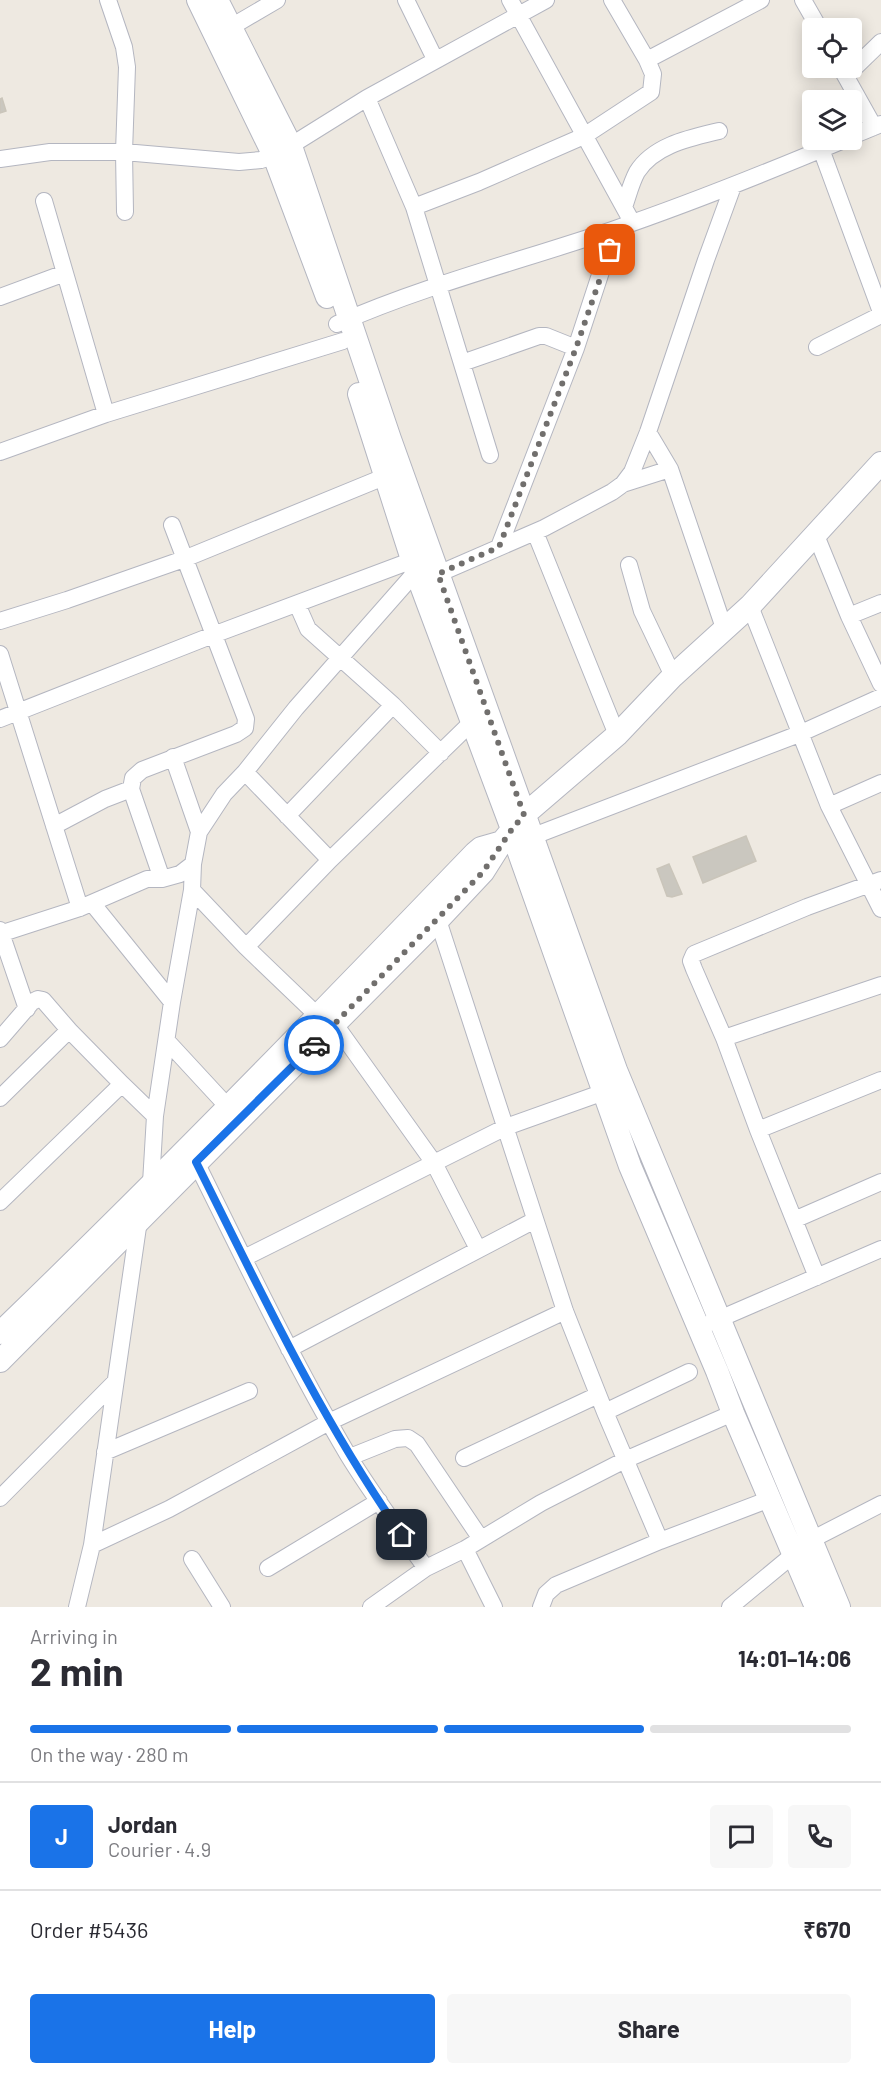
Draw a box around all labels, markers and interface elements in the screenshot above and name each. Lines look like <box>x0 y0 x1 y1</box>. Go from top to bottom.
map controls <box>802 18 862 150</box>
button: locate <box>802 18 862 78</box>
button: layers <box>802 90 862 150</box>
pin <box>584 224 635 275</box>
icon: bag <box>593 233 626 266</box>
courier <box>284 1015 344 1075</box>
icon: car <box>298 1029 331 1062</box>
pin <box>376 1509 427 1560</box>
icon: home <box>385 1518 418 1551</box>
text: Arriving in <box>30 1624 118 1648</box>
text: 14:01–14:06 <box>738 1645 851 1671</box>
text: 2 min <box>30 1647 123 1694</box>
text: On the way · 280 m <box>30 1742 189 1766</box>
button: chat <box>710 1805 773 1868</box>
button: phone <box>788 1805 851 1868</box>
text: Jordan <box>108 1811 177 1837</box>
text: J <box>55 1823 68 1849</box>
text: Courier · 4.9 <box>108 1837 211 1861</box>
text: Order #5436 <box>30 1916 148 1942</box>
text: ₹670 <box>803 1916 851 1942</box>
button: Help <box>30 1994 435 2063</box>
button: Share <box>447 1994 851 2063</box>

